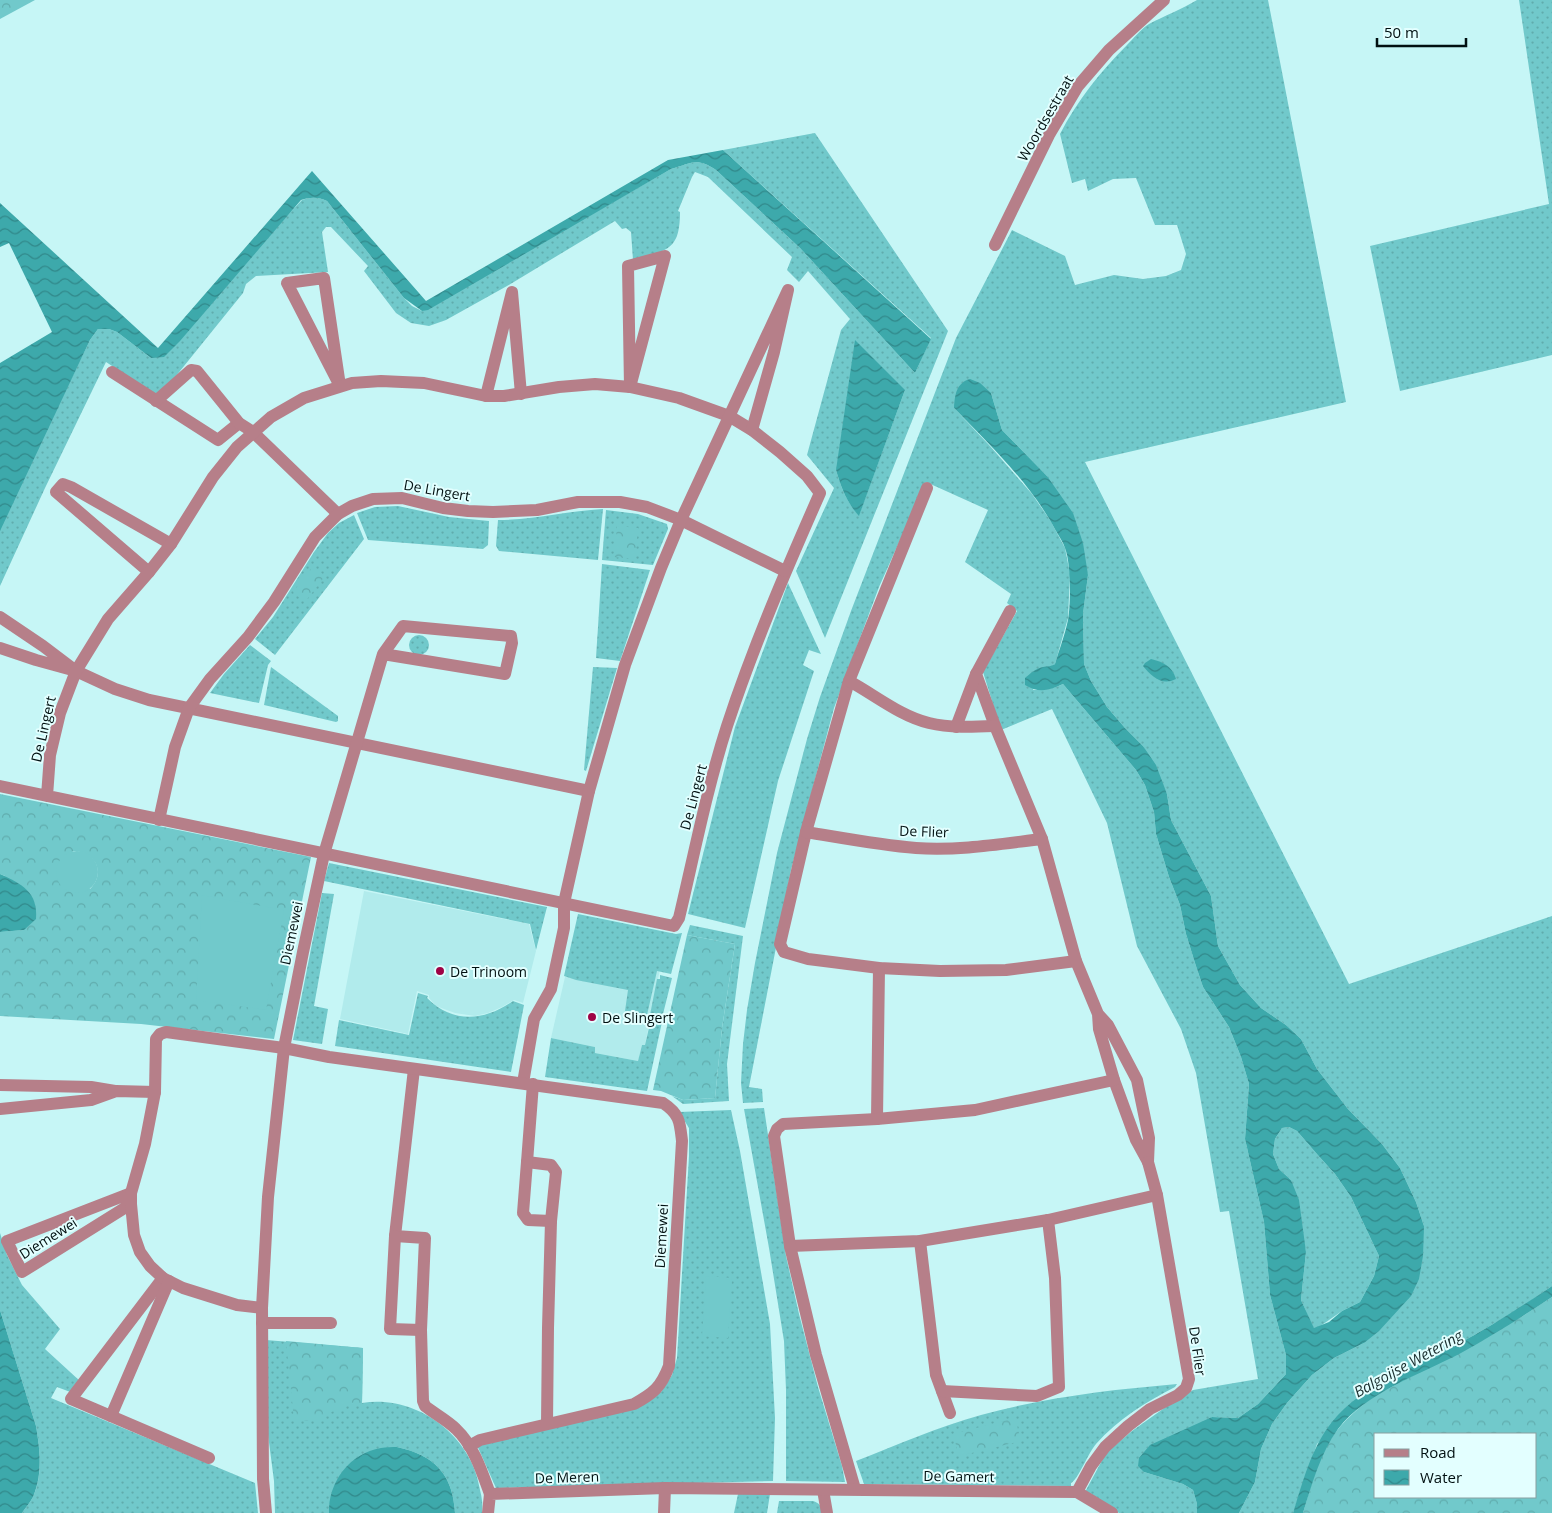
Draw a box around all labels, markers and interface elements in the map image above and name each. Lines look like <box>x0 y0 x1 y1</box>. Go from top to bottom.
scale bar <box>1377 15 1466 47</box>
text: 50 m <box>1384 22 1419 42</box>
street label: Woordsestraat <box>1013 71 1077 165</box>
street label: De Lingert <box>402 475 472 505</box>
street label: De Lingert <box>26 694 60 764</box>
street label: De Lingert <box>675 762 711 832</box>
street label: De Flier <box>899 821 949 841</box>
street label: Diemewei <box>275 899 307 967</box>
place label: De Trinoom <box>450 962 527 981</box>
marker: De Trinoom <box>434 965 446 977</box>
place label: De Slingert <box>602 1008 673 1027</box>
marker: De Slingert <box>586 1011 598 1023</box>
street label: Diemewei <box>650 1203 672 1269</box>
street label: Diemewei <box>16 1213 80 1263</box>
water label: Balgoijse Wetering <box>1350 1324 1467 1401</box>
street label: De Flier <box>1185 1325 1211 1377</box>
legend <box>1374 1433 1537 1498</box>
text: Road <box>1420 1442 1456 1462</box>
street label: De Meren <box>535 1466 599 1488</box>
street label: De Gamert <box>923 1466 995 1486</box>
text: Water <box>1420 1467 1462 1487</box>

